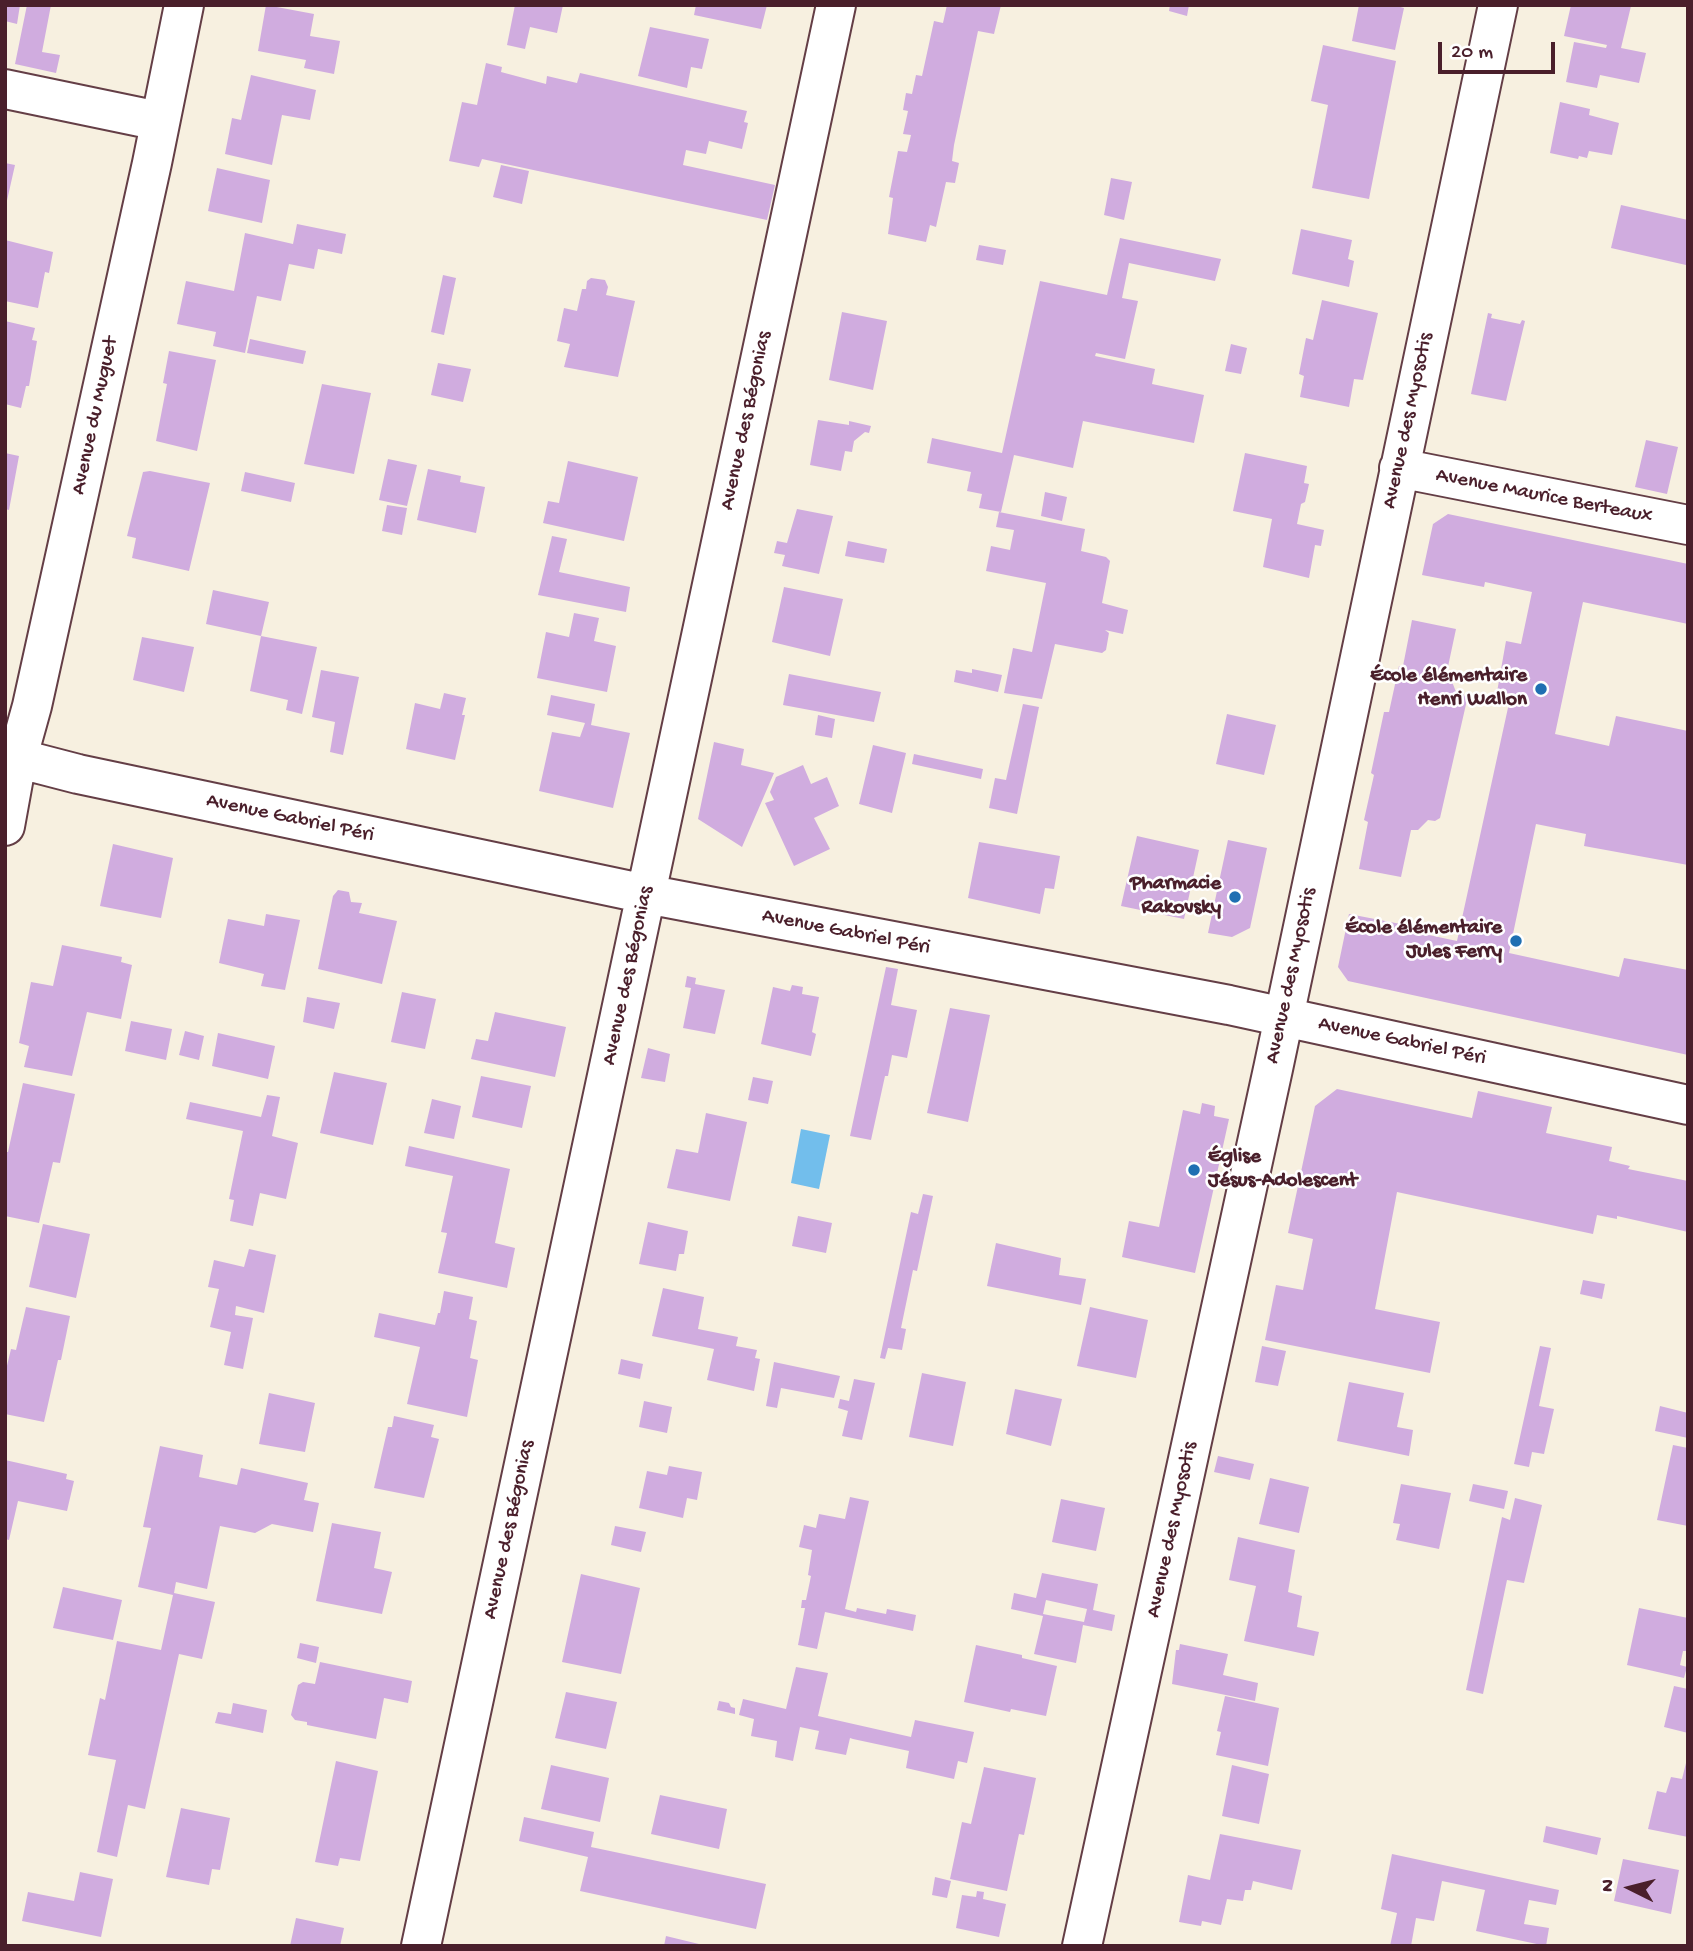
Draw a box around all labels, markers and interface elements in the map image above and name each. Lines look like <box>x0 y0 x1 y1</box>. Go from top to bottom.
scale bar <box>1441 28 1558 72</box>
text: 20 m <box>1451 41 1493 66</box>
street label: Avenue des Bégonias <box>716 329 778 513</box>
street label: Avenue des Myosotis <box>1378 331 1440 511</box>
street label: Avenue du Muguet <box>67 335 125 497</box>
street label: Avenue Maurice Berteaux <box>1434 464 1654 530</box>
place label: École élémentaire Henri Wallon <box>1370 664 1527 714</box>
marker: École élémentaire Henri Wallon <box>1533 681 1549 697</box>
street label: Avenue Gabriel Péri <box>204 789 376 849</box>
place label: Pharmacie Rakovsky <box>1130 872 1221 922</box>
street label: Avenue des Bégonias <box>598 884 660 1068</box>
street label: Avenue des Myosotis <box>1261 886 1323 1066</box>
marker: Pharmacie Rakovsky <box>1227 889 1243 905</box>
street label: Avenue Gabriel Péri <box>760 904 932 962</box>
place label: École élémentaire Jules Ferry <box>1345 916 1502 966</box>
marker: École élémentaire Jules Ferry <box>1508 933 1524 949</box>
street label: Avenue Gabriel Péri <box>1316 1012 1488 1072</box>
place label: Église Jésus-Adolescent <box>1208 1145 1357 1195</box>
marker: Église Jésus-Adolescent <box>1186 1162 1202 1178</box>
street label: Avenue des Bégonias <box>479 1438 541 1622</box>
street label: Avenue des Myosotis <box>1142 1440 1204 1620</box>
north arrow <box>1595 1853 1665 1923</box>
text: N <box>1597 1878 1621 1893</box>

